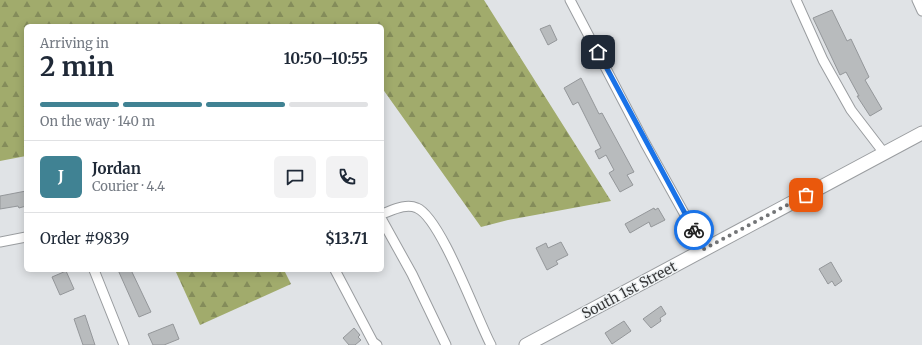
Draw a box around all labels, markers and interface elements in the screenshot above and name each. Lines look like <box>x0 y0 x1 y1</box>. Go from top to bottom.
text: Arriving in <box>40 35 109 52</box>
pin <box>581 35 615 69</box>
icon: home <box>587 41 609 63</box>
text: 10:50–10:55 <box>284 49 368 68</box>
text: 2 min <box>40 50 114 83</box>
text: On the way · 140 m <box>40 113 155 130</box>
button: chat <box>274 156 316 198</box>
button: phone <box>326 156 368 198</box>
text: Jordan <box>92 159 141 178</box>
text: J <box>58 167 64 186</box>
text: Courier · 4.4 <box>92 178 165 195</box>
pin <box>789 178 823 212</box>
icon: bag <box>795 184 817 206</box>
courier <box>674 210 714 250</box>
icon: bike <box>683 219 705 241</box>
text: Order #9839 <box>40 229 129 248</box>
text: $13.71 <box>325 229 368 248</box>
street label: South 1st Street <box>578 257 680 323</box>

